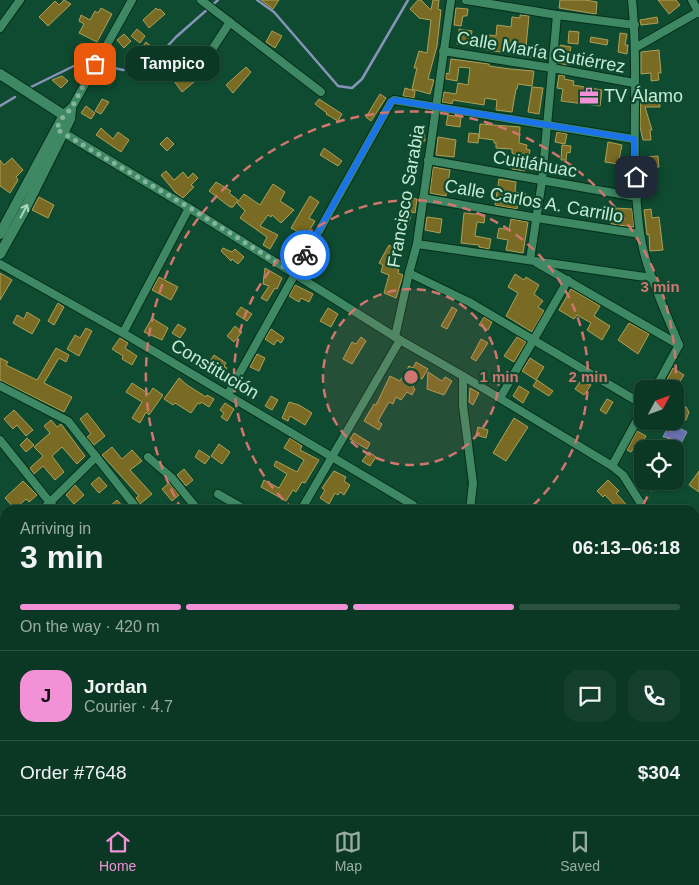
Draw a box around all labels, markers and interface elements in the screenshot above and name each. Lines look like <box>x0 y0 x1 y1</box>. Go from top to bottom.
street label: Calle María Gutiérrez <box>455 27 627 77</box>
pin <box>74 43 116 85</box>
callout: Tampico <box>125 46 220 82</box>
icon: bag <box>81 50 109 78</box>
text: Tampico <box>140 55 205 72</box>
office icon: TV Álamo <box>578 85 600 107</box>
place label: TV Álamo <box>604 86 683 106</box>
street label: Francisco Sarabia <box>384 122 429 269</box>
street label: Cuitláhuac <box>491 147 579 181</box>
pin <box>615 156 657 198</box>
icon: home <box>622 163 650 191</box>
street label: Calle Carlos A. Carrillo <box>443 175 625 227</box>
one-way arrow <box>19 204 29 219</box>
courier <box>280 230 330 280</box>
icon: bike <box>291 241 319 269</box>
text: 3 min <box>640 278 680 295</box>
street label: Constitución <box>167 335 263 403</box>
centre of rings <box>402 368 420 386</box>
text: 1 min <box>479 368 519 385</box>
text: 2 min <box>568 368 608 385</box>
north arrow <box>634 380 684 430</box>
map controls <box>634 380 684 490</box>
button: locate <box>634 440 684 490</box>
text: Arriving in <box>20 520 91 537</box>
text: 06:13–06:18 <box>572 537 680 558</box>
text: 3 min <box>20 539 104 575</box>
text: On the way · 420 m <box>20 618 160 635</box>
button: chat <box>564 670 616 722</box>
button: phone <box>628 670 680 722</box>
text: Jordan <box>84 676 147 697</box>
text: J <box>41 685 51 706</box>
text: Courier · 4.7 <box>84 698 173 715</box>
text: Order #7648 <box>20 762 127 783</box>
text: $304 <box>638 762 680 783</box>
tab: Home <box>99 828 136 874</box>
tab: Map <box>334 828 362 874</box>
tab: Saved <box>560 828 600 874</box>

